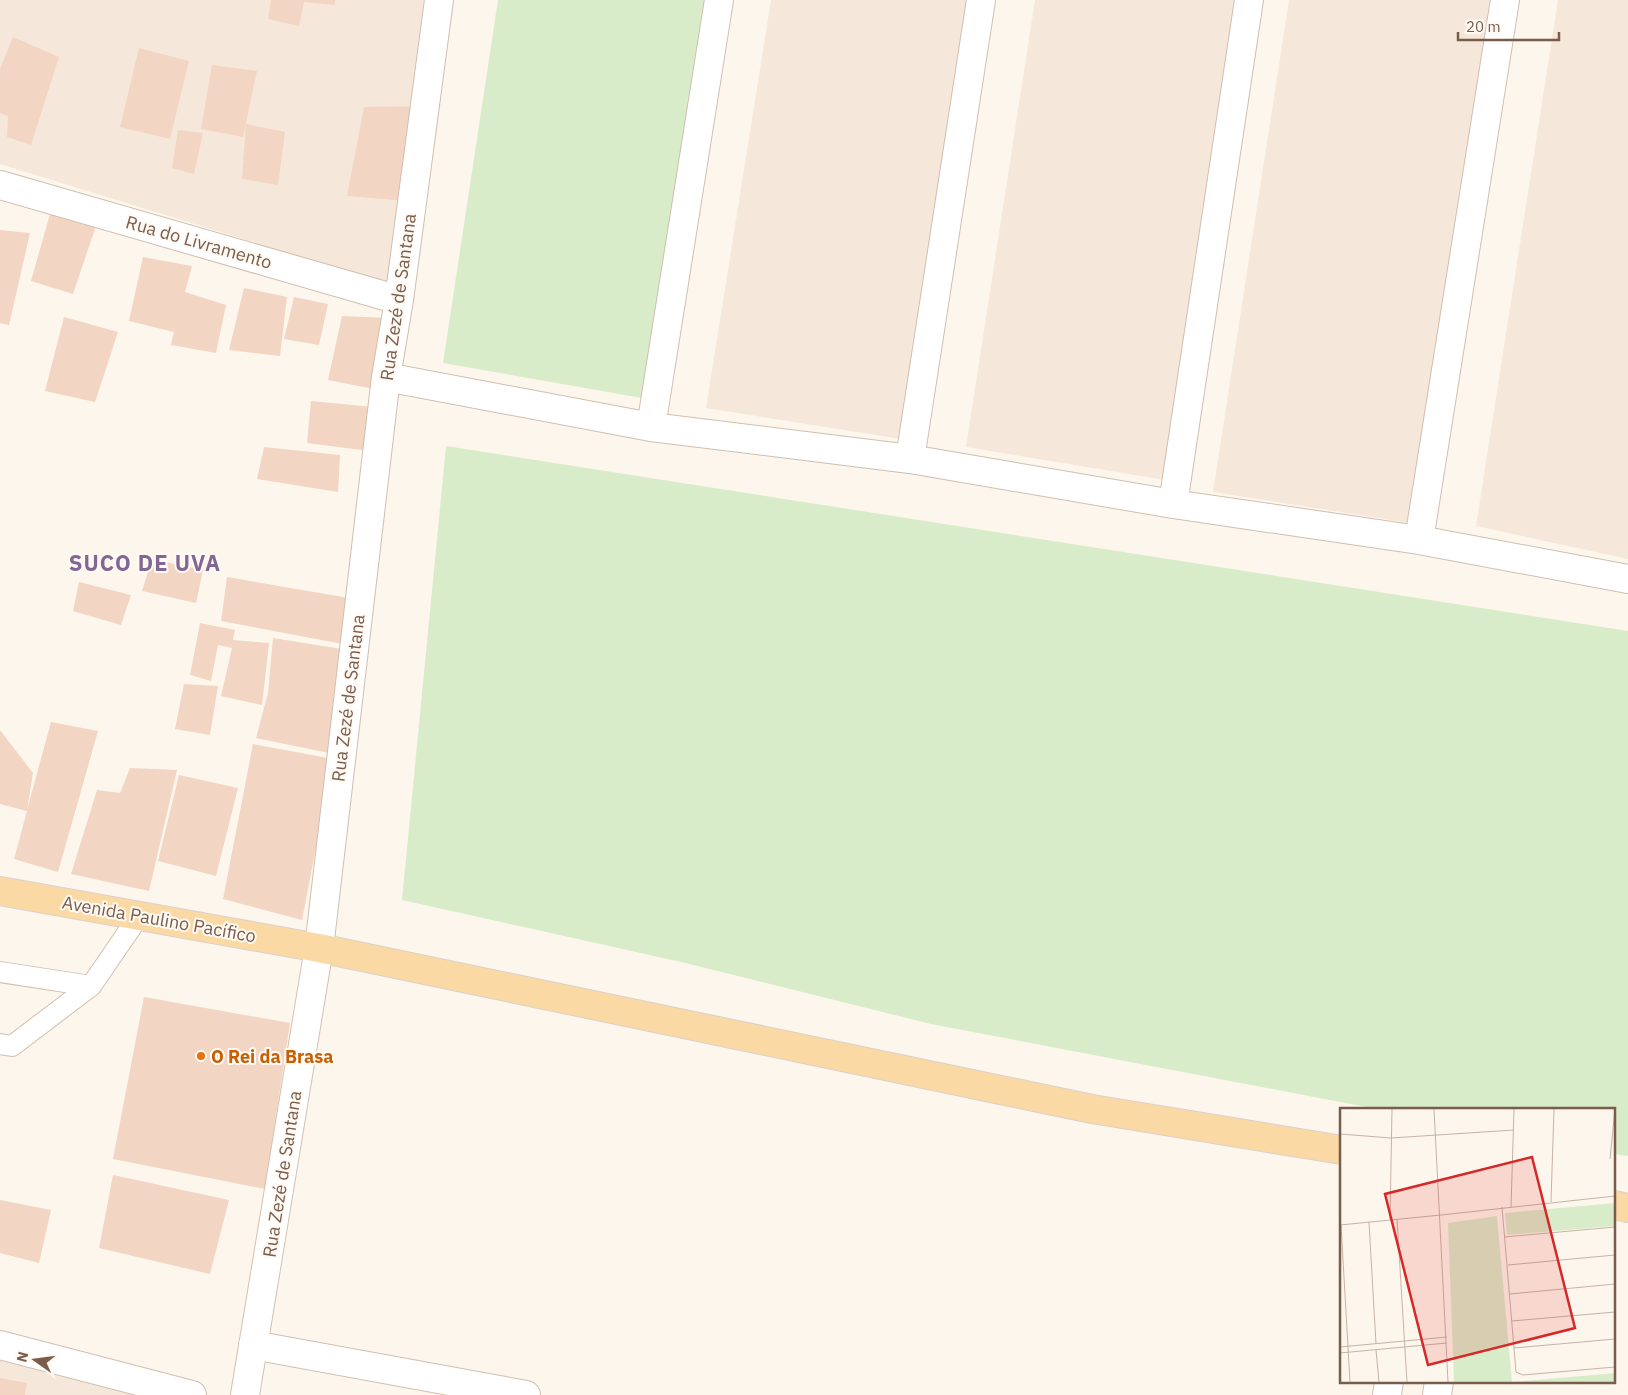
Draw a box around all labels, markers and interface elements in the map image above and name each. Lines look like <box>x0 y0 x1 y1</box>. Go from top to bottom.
scale bar <box>1458 10 1559 42</box>
text: 20 m <box>1466 17 1501 36</box>
street label: Rua do Livramento <box>123 210 275 274</box>
street label: Rua Zezé de Santana <box>375 212 421 382</box>
district label: SUCO DE UVA <box>69 548 221 577</box>
street label: Rua Zezé de Santana <box>326 613 370 783</box>
street label: Avenida Paulino Pacífico <box>60 891 258 947</box>
place label: O Rei da Brasa <box>211 1045 334 1068</box>
marker: O Rei da Brasa <box>195 1050 207 1062</box>
street label: Rua Zezé de Santana <box>257 1089 307 1259</box>
inset map <box>1340 1108 1616 1382</box>
north arrow <box>10 1335 60 1385</box>
text: N <box>12 1350 32 1364</box>

